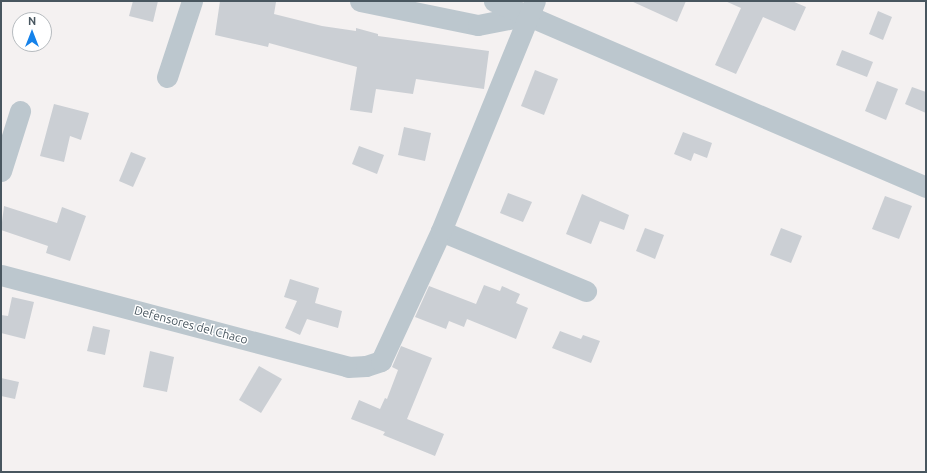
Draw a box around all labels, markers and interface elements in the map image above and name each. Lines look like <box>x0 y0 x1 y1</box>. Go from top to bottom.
north arrow <box>12 12 52 52</box>
text: N <box>28 15 36 27</box>
street label: Defensores del Chaco <box>133 303 249 347</box>

